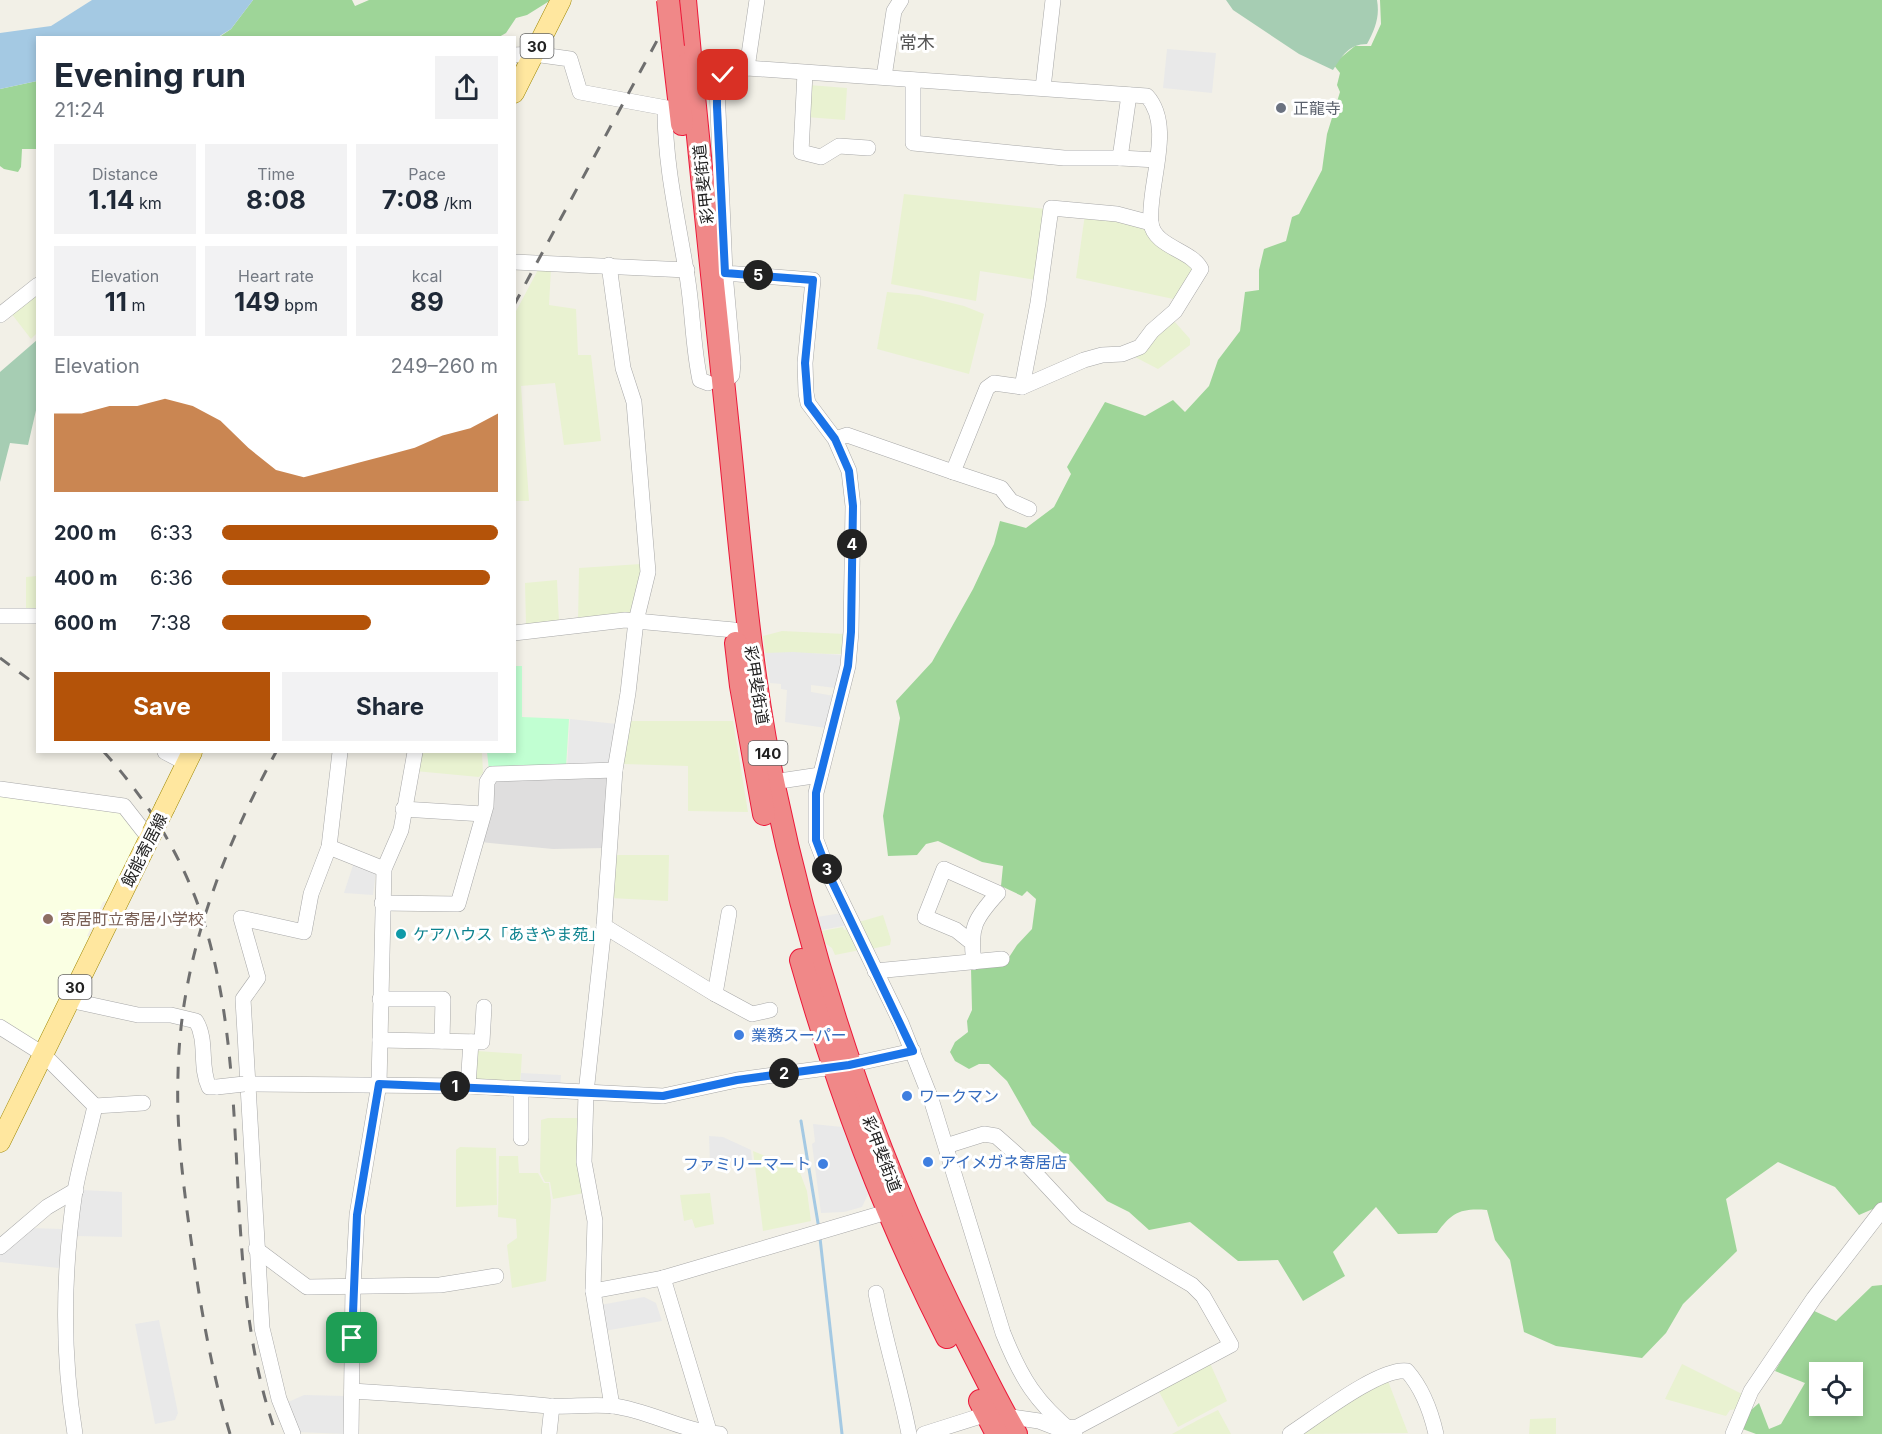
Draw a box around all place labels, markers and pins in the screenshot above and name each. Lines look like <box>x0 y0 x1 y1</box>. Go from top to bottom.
pin <box>697 49 748 100</box>
place label: 正龍寺 <box>1293 98 1341 118</box>
marker: 正龍寺 <box>1274 101 1288 115</box>
pin: 5 <box>743 260 773 290</box>
pin: 4 <box>837 529 867 559</box>
pin: 3 <box>812 854 842 884</box>
place label: 寄居町立寄居小学校 <box>60 909 204 929</box>
marker: 寄居町立寄居小学校 <box>41 912 55 926</box>
place label: ケアハウス「あきやま苑」 <box>413 924 604 944</box>
marker: ケアハウス「あきやま苑」 <box>394 927 408 941</box>
place label: 業務スーパー <box>751 1025 847 1045</box>
marker: 業務スーパー <box>732 1028 746 1042</box>
pin: 2 <box>769 1058 799 1088</box>
pin: 1 <box>440 1071 470 1101</box>
place label: ワークマン <box>919 1086 999 1106</box>
marker: ワークマン <box>900 1089 914 1103</box>
place label: アイメガネ寄居店 <box>940 1152 1067 1172</box>
place label: ファミリーマート <box>683 1154 811 1174</box>
marker: アイメガネ寄居店 <box>921 1155 935 1169</box>
marker: ファミリーマート <box>816 1157 830 1171</box>
pin <box>326 1312 377 1363</box>

